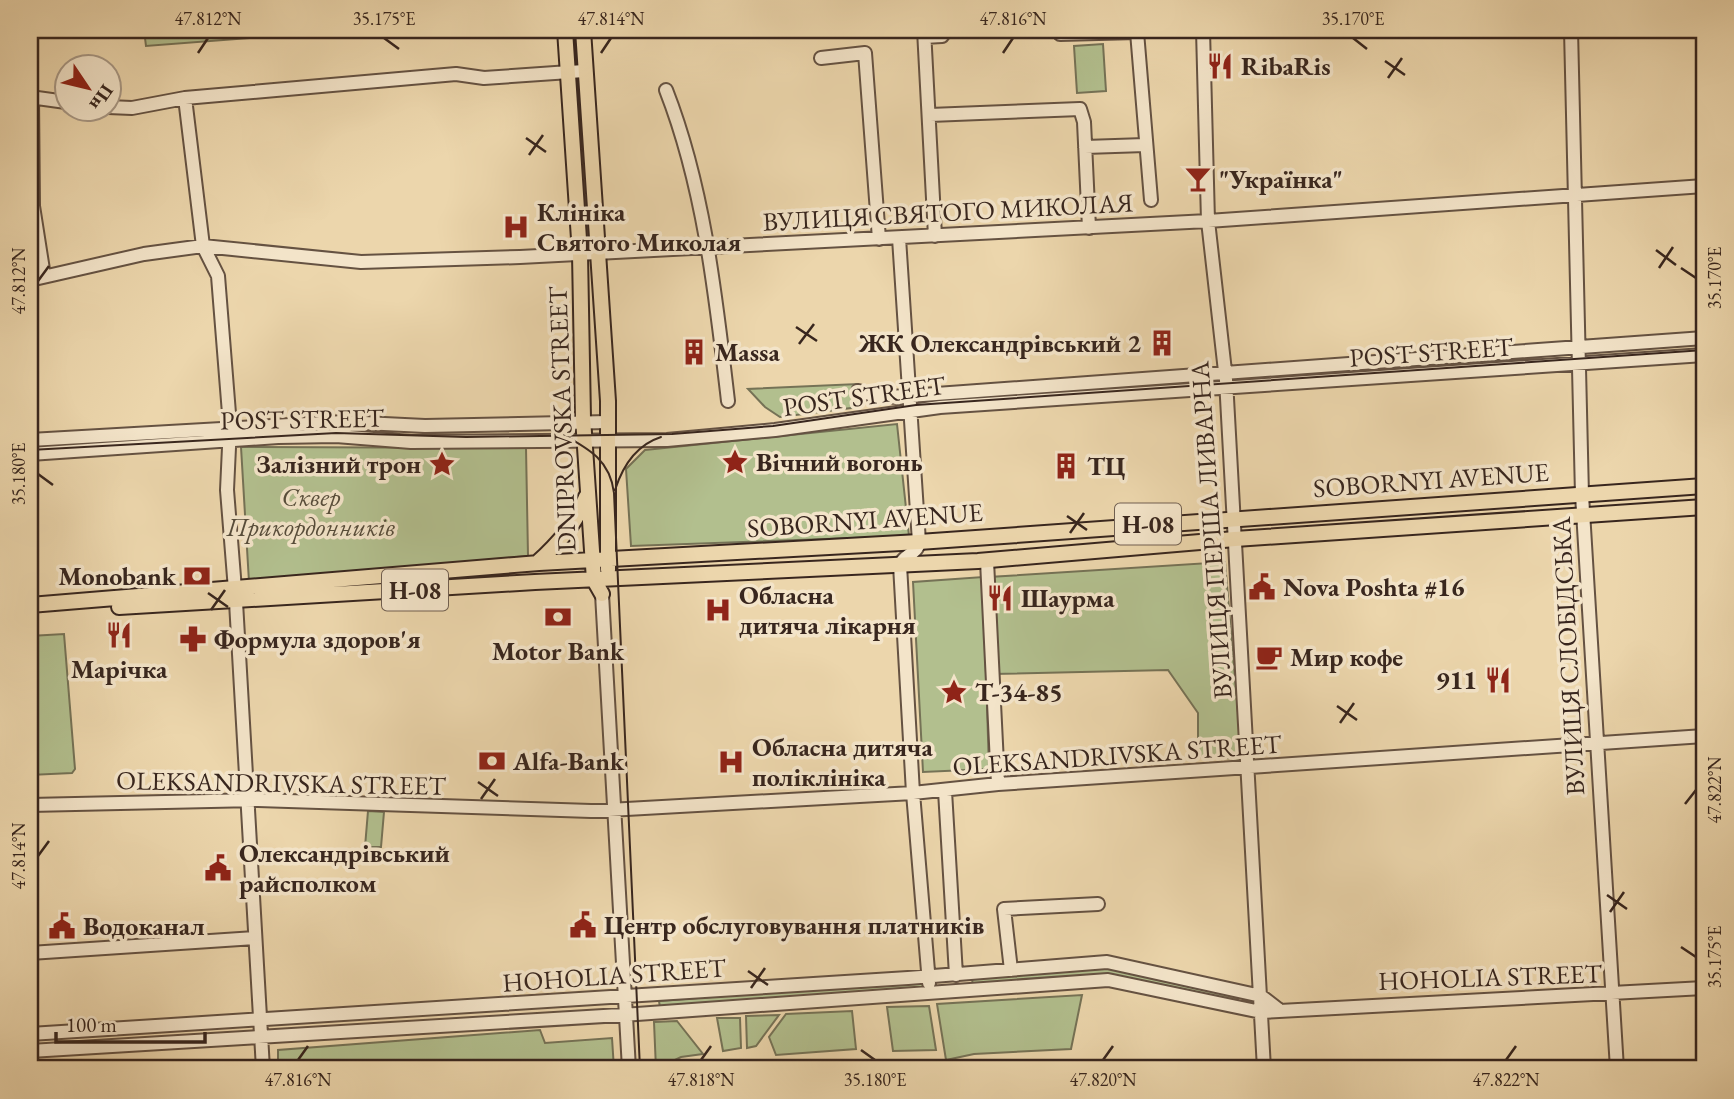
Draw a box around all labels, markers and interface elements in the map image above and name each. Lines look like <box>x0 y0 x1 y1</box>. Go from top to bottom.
text: 47.812°N <box>175 7 242 30</box>
text: 35.175°E <box>353 7 415 30</box>
text: 47.814°N <box>578 7 645 30</box>
text: 47.816°N <box>980 7 1047 30</box>
text: 35.170°E <box>1322 7 1384 30</box>
place label: RibaRis <box>1241 49 1331 83</box>
restaurant icon: RibaRis <box>1205 51 1235 81</box>
north arrow <box>52 52 122 122</box>
text: Пн <box>84 80 119 115</box>
place label: "Українка" <box>1219 162 1343 196</box>
bar icon: "Українка" <box>1183 164 1213 194</box>
street label: ВУЛИЦЯ СВЯТОГО МИКОЛАЯ <box>762 185 1134 239</box>
place label: Клініка Святого Миколая <box>537 195 741 259</box>
hospital icon: Клініка Святого Миколая <box>501 212 531 242</box>
text: 47.812°N <box>7 247 30 314</box>
text: 35.170°E <box>1703 247 1726 309</box>
street label: DNIPROVSKA STREET <box>540 285 584 552</box>
place label: ЖК Олександрівський 2 <box>858 326 1141 360</box>
building icon: ЖК Олександрівський 2 <box>1147 328 1177 358</box>
street label: POST STREET <box>1348 329 1514 375</box>
place label: Massa <box>715 335 780 369</box>
building icon: Massa <box>679 337 709 367</box>
street label: ВУЛИЦЯ ПЕРША ЛИВАРНА <box>1182 359 1240 700</box>
street label: POST STREET <box>781 368 948 424</box>
street label: POST STREET <box>220 401 385 437</box>
text: 35.180°E <box>7 443 30 505</box>
place label: Вічний вогонь <box>756 445 923 479</box>
place label: Залізний трон <box>256 447 421 481</box>
place icon: Вічний вогонь <box>720 447 750 477</box>
place icon: Залізний трон <box>427 449 457 479</box>
place label: ТЦ <box>1087 449 1125 483</box>
building icon: ТЦ <box>1051 451 1081 481</box>
street label: SOBORNYI AVENUE <box>1312 455 1550 505</box>
park label: Сквер Прикордонників <box>225 480 396 544</box>
street label: SOBORNYI AVENUE <box>746 495 984 545</box>
road number: Н-08 <box>1115 504 1181 544</box>
street label: ВУЛИЦЯ СЛОБІДСЬКА <box>1544 515 1592 796</box>
place label: Monobank <box>58 559 177 593</box>
bank icon: Monobank <box>182 561 212 591</box>
road number: Н-08 <box>382 570 448 610</box>
place label: Nova Poshta #16 <box>1283 570 1465 604</box>
public building icon: Nova Poshta #16 <box>1247 572 1277 602</box>
place label: Обласна дитяча лікарня <box>739 578 916 642</box>
place label: Шаурма <box>1021 581 1115 615</box>
restaurant icon: Шаурма <box>985 583 1015 613</box>
hospital icon: Обласна дитяча лікарня <box>703 595 733 625</box>
bank icon: Motor Bank <box>543 602 573 632</box>
restaurant icon: Марічка <box>104 620 134 650</box>
place label: Формула здоров'я <box>214 622 421 656</box>
pharmacy icon: Формула здоров'я <box>178 624 208 654</box>
place label: Motor Bank <box>492 634 625 668</box>
place label: Мир кофе <box>1290 640 1403 674</box>
cafe icon: Мир кофе <box>1254 642 1284 672</box>
place label: Марічка <box>71 652 168 686</box>
place label: 911 <box>1436 663 1477 697</box>
restaurant icon: 911 <box>1483 665 1513 695</box>
place label: Т-34-85 <box>975 675 1063 709</box>
place icon: Т-34-85 <box>939 677 969 707</box>
street label: OLEKSANDRIVSKA STREET <box>951 727 1283 783</box>
place label: Обласна дитяча поліклініка <box>752 730 933 794</box>
place label: Alfa-Bank <box>512 744 625 778</box>
bank icon: Alfa-Bank <box>477 746 507 776</box>
hospital icon: Обласна дитяча поліклініка <box>716 747 746 777</box>
text: 47.822°N <box>1703 756 1726 823</box>
street label: OLEKSANDRIVSKA STREET <box>116 763 447 803</box>
text: 47.814°N <box>7 822 30 889</box>
place label: Олександрівський райсполком <box>239 836 450 900</box>
public building icon: Олександрівський райсполком <box>203 853 233 883</box>
place label: Центр обслуговування платників <box>604 908 984 942</box>
place label: Водоканал <box>83 909 205 943</box>
public building icon: Центр обслуговування платників <box>568 910 598 940</box>
public building icon: Водоканал <box>47 911 77 941</box>
text: 35.175°E <box>1703 926 1726 988</box>
street label: HOHOLIA STREET <box>501 950 727 1000</box>
street label: HOHOLIA STREET <box>1378 956 1603 998</box>
scale bar <box>56 1001 205 1045</box>
text: 100 m <box>66 1011 117 1038</box>
text: 47.816°N <box>265 1068 332 1091</box>
text: 47.818°N <box>668 1068 735 1091</box>
text: 35.180°E <box>844 1068 906 1091</box>
text: 47.820°N <box>1070 1068 1137 1091</box>
text: 47.822°N <box>1473 1068 1540 1091</box>

